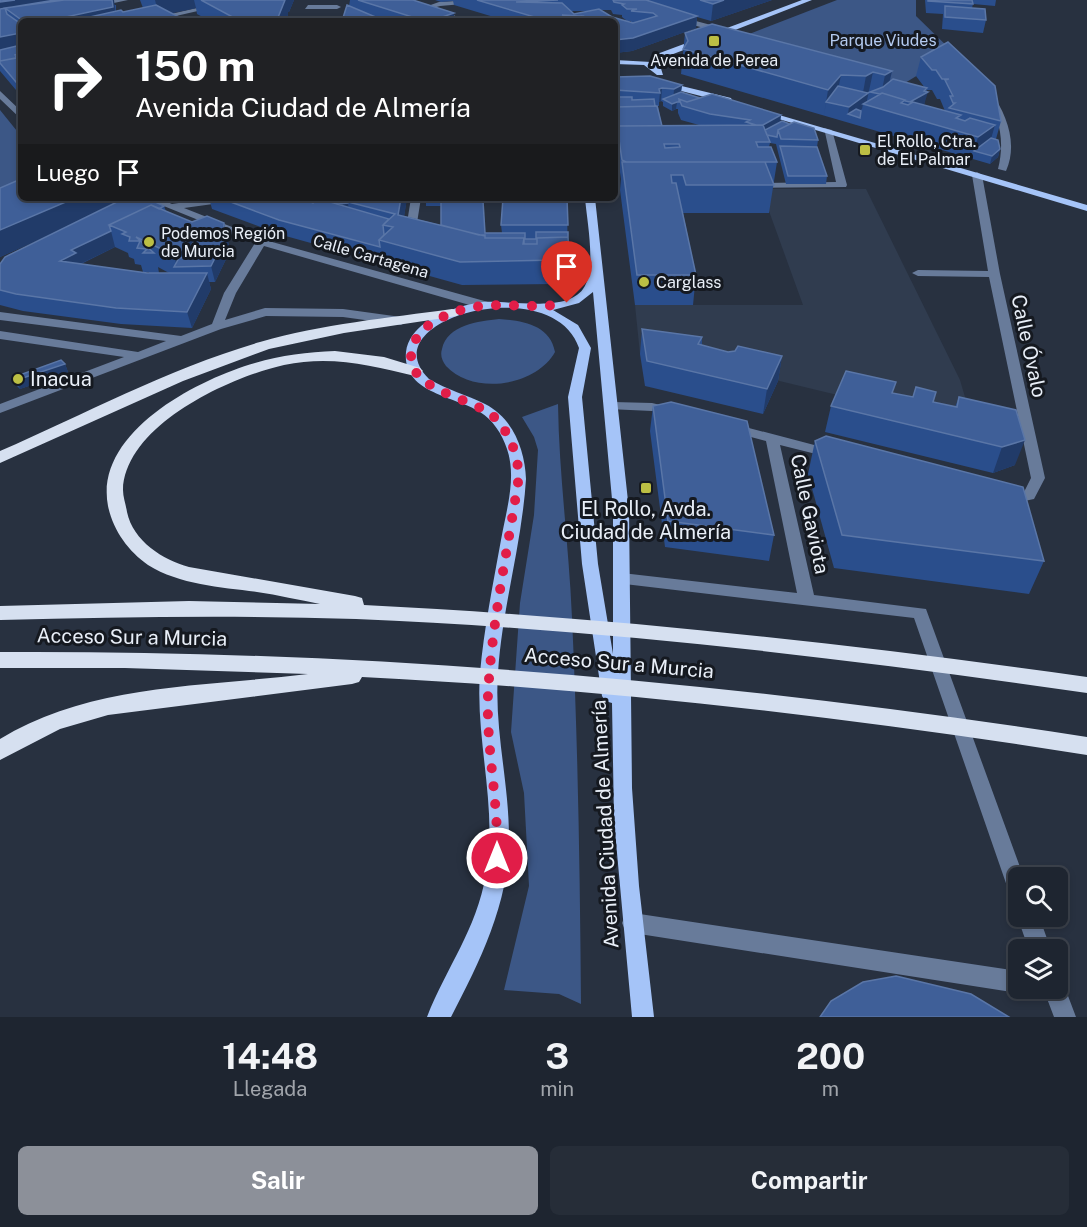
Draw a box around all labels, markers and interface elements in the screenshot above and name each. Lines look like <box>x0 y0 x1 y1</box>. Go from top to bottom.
park label: Parque Viudes <box>830 31 936 50</box>
marker: Avenida de Perea <box>707 34 721 48</box>
text: 150 m <box>135 41 255 90</box>
icon: right <box>36 42 114 120</box>
place label: Avenida de Perea <box>650 51 778 70</box>
text: Avenida Ciudad de Almería <box>135 91 471 123</box>
place label: El Rollo, Ctra. de El Palmar <box>877 132 976 169</box>
marker: El Rollo, Ctra. de El Palmar <box>858 143 872 157</box>
icon: arrive <box>112 156 145 189</box>
text: Luego <box>36 160 100 186</box>
place label: Podemos Región de Murcia <box>161 224 285 261</box>
street label: Calle Cartagena <box>311 231 431 282</box>
marker: Podemos Región de Murcia <box>142 235 156 249</box>
pin <box>541 241 592 303</box>
icon: arrive <box>550 250 583 283</box>
place label: Carglass <box>656 273 721 292</box>
marker: Carglass <box>637 275 651 289</box>
street label: Calle Óvalo <box>1006 292 1053 400</box>
place label: Inacua <box>30 367 92 391</box>
marker: Inacua <box>11 372 25 386</box>
street label: Calle Gaviota <box>786 452 834 576</box>
marker: El Rollo, Avda. Ciudad de Almería <box>639 481 653 495</box>
place label: El Rollo, Avda. Ciudad de Almería <box>561 497 731 544</box>
street label: Acceso Sur a Murcia <box>37 623 227 651</box>
street label: Acceso Sur a Murcia <box>523 643 715 683</box>
street label: Avenida Ciudad de Almería <box>587 699 623 949</box>
position arrow <box>465 826 529 890</box>
map controls <box>1008 867 1068 999</box>
button: search <box>1008 867 1068 927</box>
button: layers <box>1008 939 1068 999</box>
text: 14:48 <box>222 1035 318 1077</box>
text: 3 <box>545 1035 569 1077</box>
text: 200 <box>796 1035 865 1077</box>
text: Llegada <box>233 1077 307 1101</box>
text: min <box>540 1077 574 1101</box>
text: m <box>822 1077 839 1101</box>
button: Salir <box>18 1146 538 1215</box>
button: Compartir <box>550 1146 1069 1215</box>

